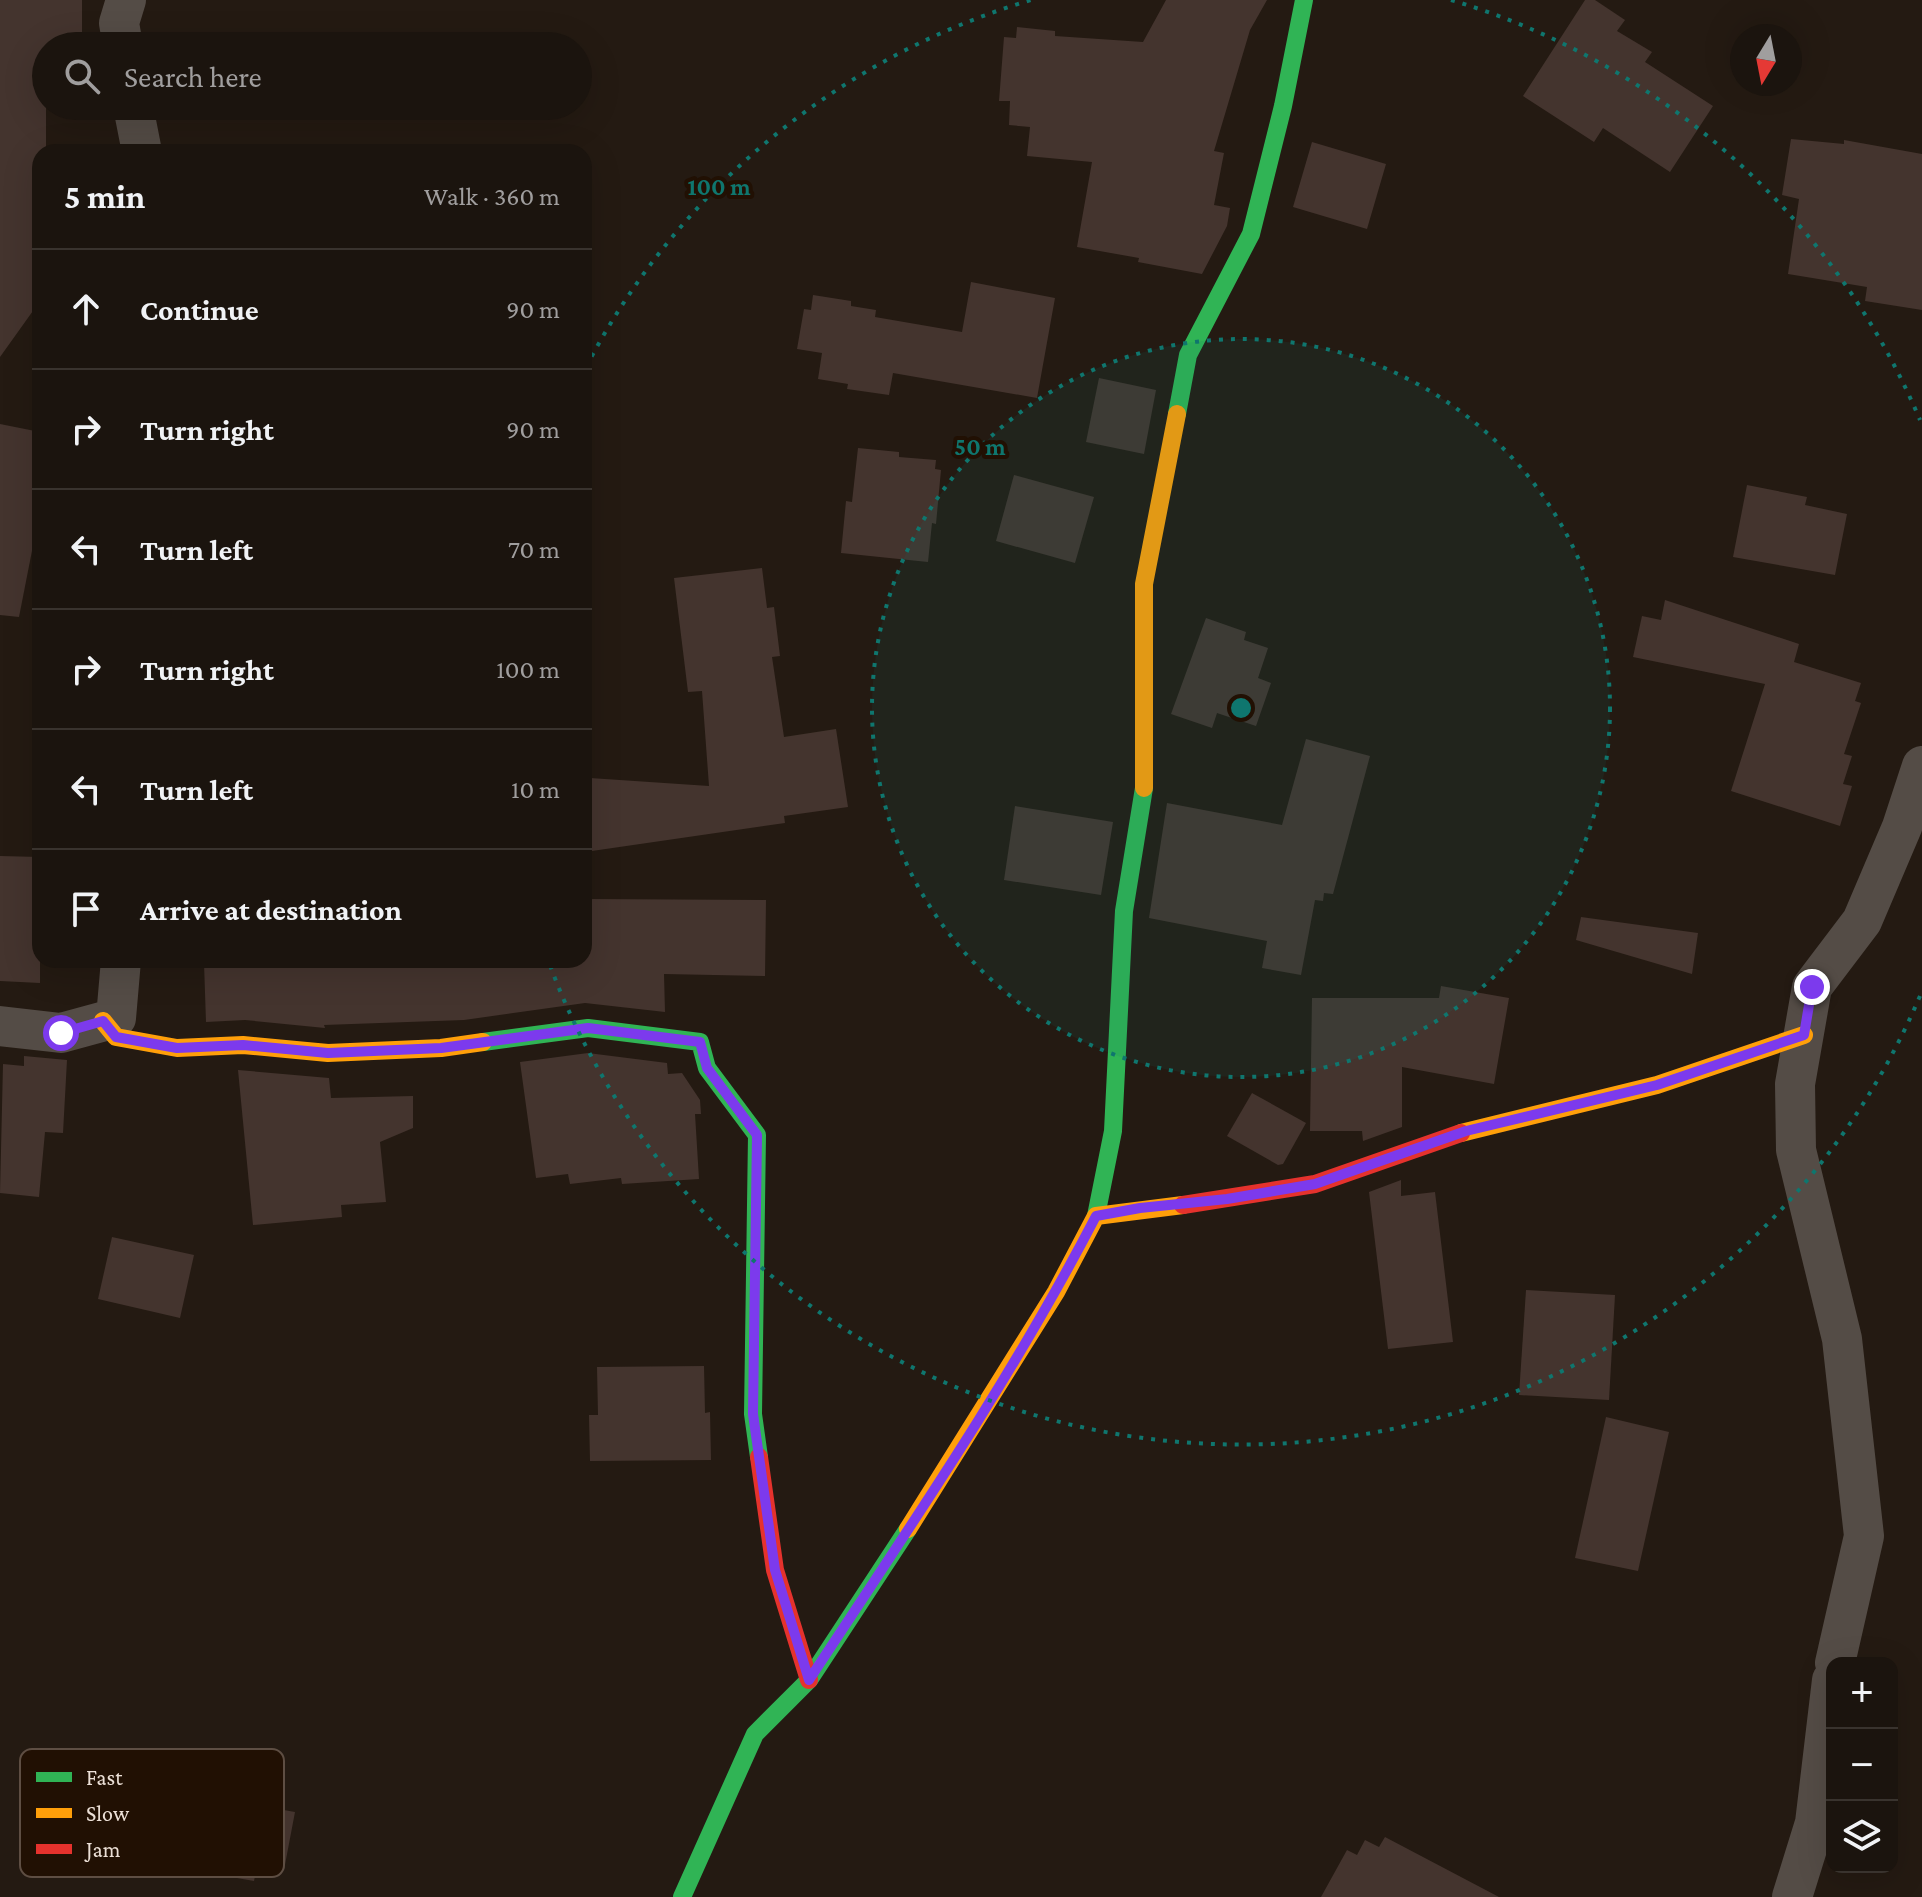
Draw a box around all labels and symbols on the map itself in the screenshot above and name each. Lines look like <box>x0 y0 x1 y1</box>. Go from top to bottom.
north arrow <box>1730 24 1802 96</box>
text: 100 m <box>687 173 751 200</box>
text: 50 m <box>954 433 1006 460</box>
centre of rings <box>1227 694 1255 722</box>
route end <box>1794 969 1830 1005</box>
route start <box>43 1015 79 1051</box>
legend <box>20 1749 284 1877</box>
text: Fast <box>86 1765 123 1790</box>
text: Slow <box>86 1801 130 1826</box>
text: Jam <box>84 1837 121 1862</box>

